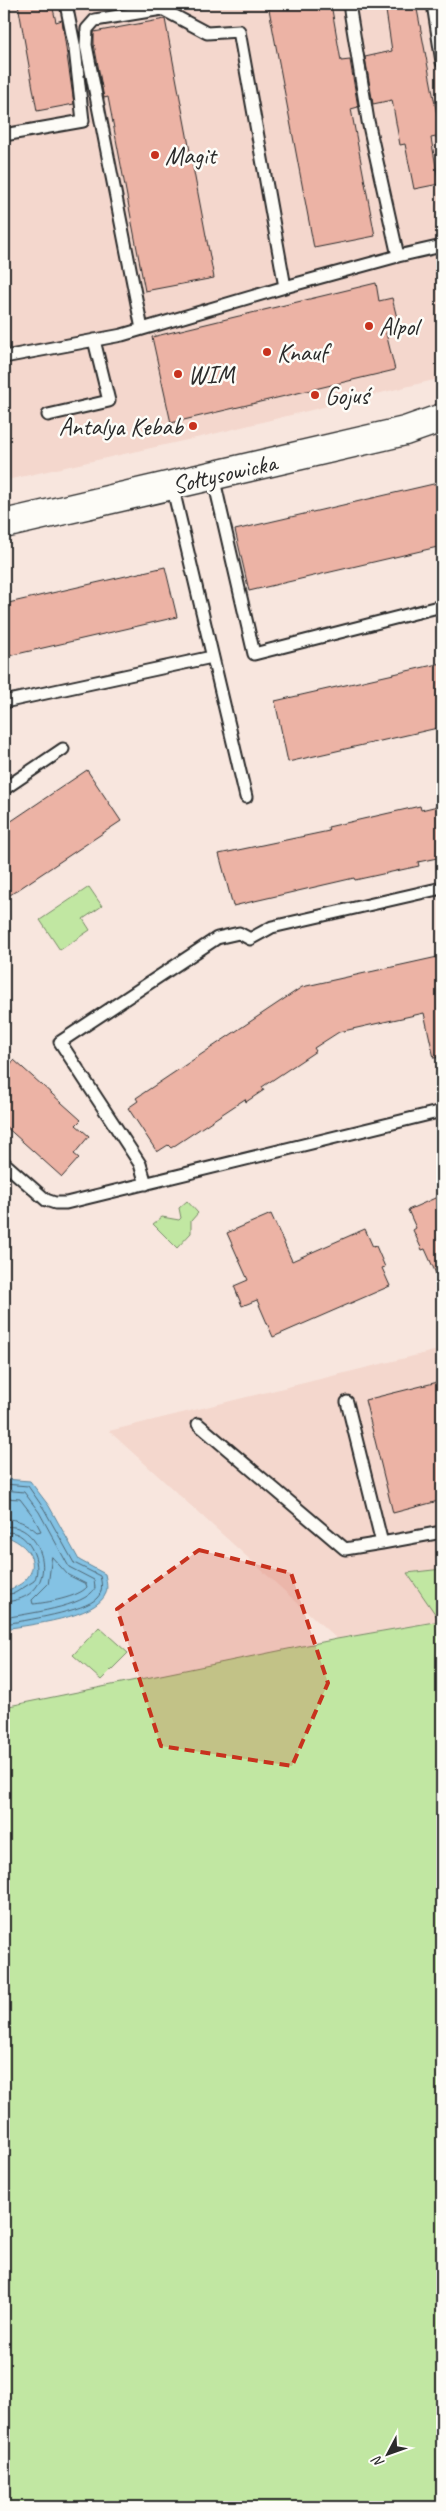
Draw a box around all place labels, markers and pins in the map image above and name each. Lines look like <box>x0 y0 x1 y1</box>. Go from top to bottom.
place label: Magit <box>165 140 218 172</box>
marker: Magit <box>149 149 161 161</box>
place label: Alpol <box>379 311 423 343</box>
marker: Alpol <box>363 320 375 332</box>
place label: Knauf <box>277 337 332 369</box>
marker: Knauf <box>261 346 273 358</box>
place label: WIM <box>188 359 236 391</box>
marker: WIM <box>172 368 184 380</box>
place label: Gojuś <box>325 380 373 412</box>
marker: Gojuś <box>309 389 321 401</box>
place label: Antalya Kebab <box>59 411 184 443</box>
marker: Antalya Kebab <box>187 420 199 432</box>

